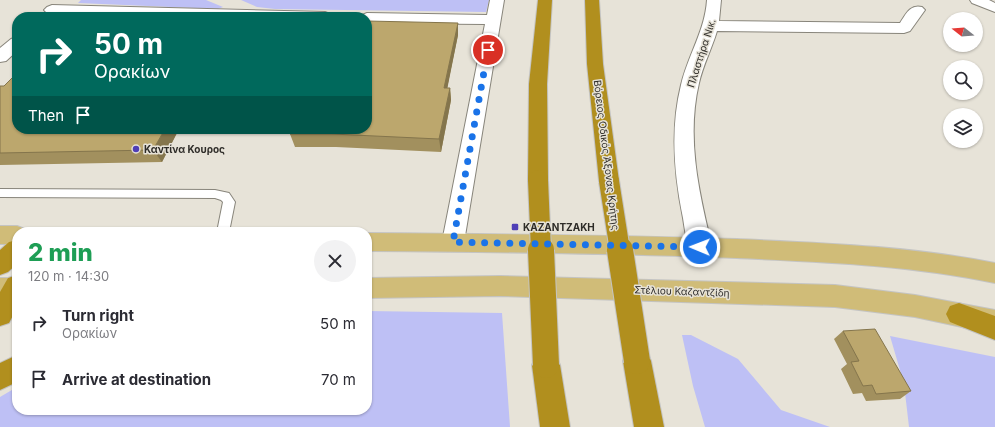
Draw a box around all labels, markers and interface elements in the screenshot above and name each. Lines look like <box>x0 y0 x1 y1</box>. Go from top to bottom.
north arrow <box>943 12 983 52</box>
map controls <box>943 12 983 148</box>
street label: Πλαστήρα Νικ. <box>684 17 719 89</box>
text: 50 m <box>94 27 163 61</box>
icon: right <box>28 28 80 80</box>
pin <box>471 33 505 67</box>
icon: arrive <box>477 39 499 61</box>
button: search <box>943 60 983 100</box>
text: Ορακίων <box>94 61 170 82</box>
street label: Βόρειος Οδικός Άξονας Κρήτης <box>591 79 622 231</box>
icon: arrive <box>72 104 94 126</box>
text: Then <box>28 106 64 125</box>
button: layers <box>943 108 983 148</box>
place label: Καντίνα Κουρος <box>144 143 225 155</box>
marker: Καντίνα Κουρος <box>131 144 141 154</box>
place label: ΚΑΖΑΝΤΖΑΚΗ <box>523 221 595 233</box>
marker: ΚΑΖΑΝΤΖΑΚΗ <box>510 222 520 232</box>
position arrow <box>679 226 721 268</box>
text: 2 min <box>28 238 93 267</box>
button: close <box>314 240 356 282</box>
text: 120 m · 14:30 <box>28 268 109 284</box>
street label: Στέλιου Καζαντζίδη <box>634 283 730 300</box>
text: Turn right <box>62 306 134 325</box>
icon: right <box>28 312 50 334</box>
text: 50 m <box>320 314 356 333</box>
text: Ορακίων <box>62 325 117 341</box>
icon: arrive <box>28 368 50 390</box>
text: Arrive at destination <box>62 370 211 389</box>
text: 70 m <box>321 370 356 389</box>

